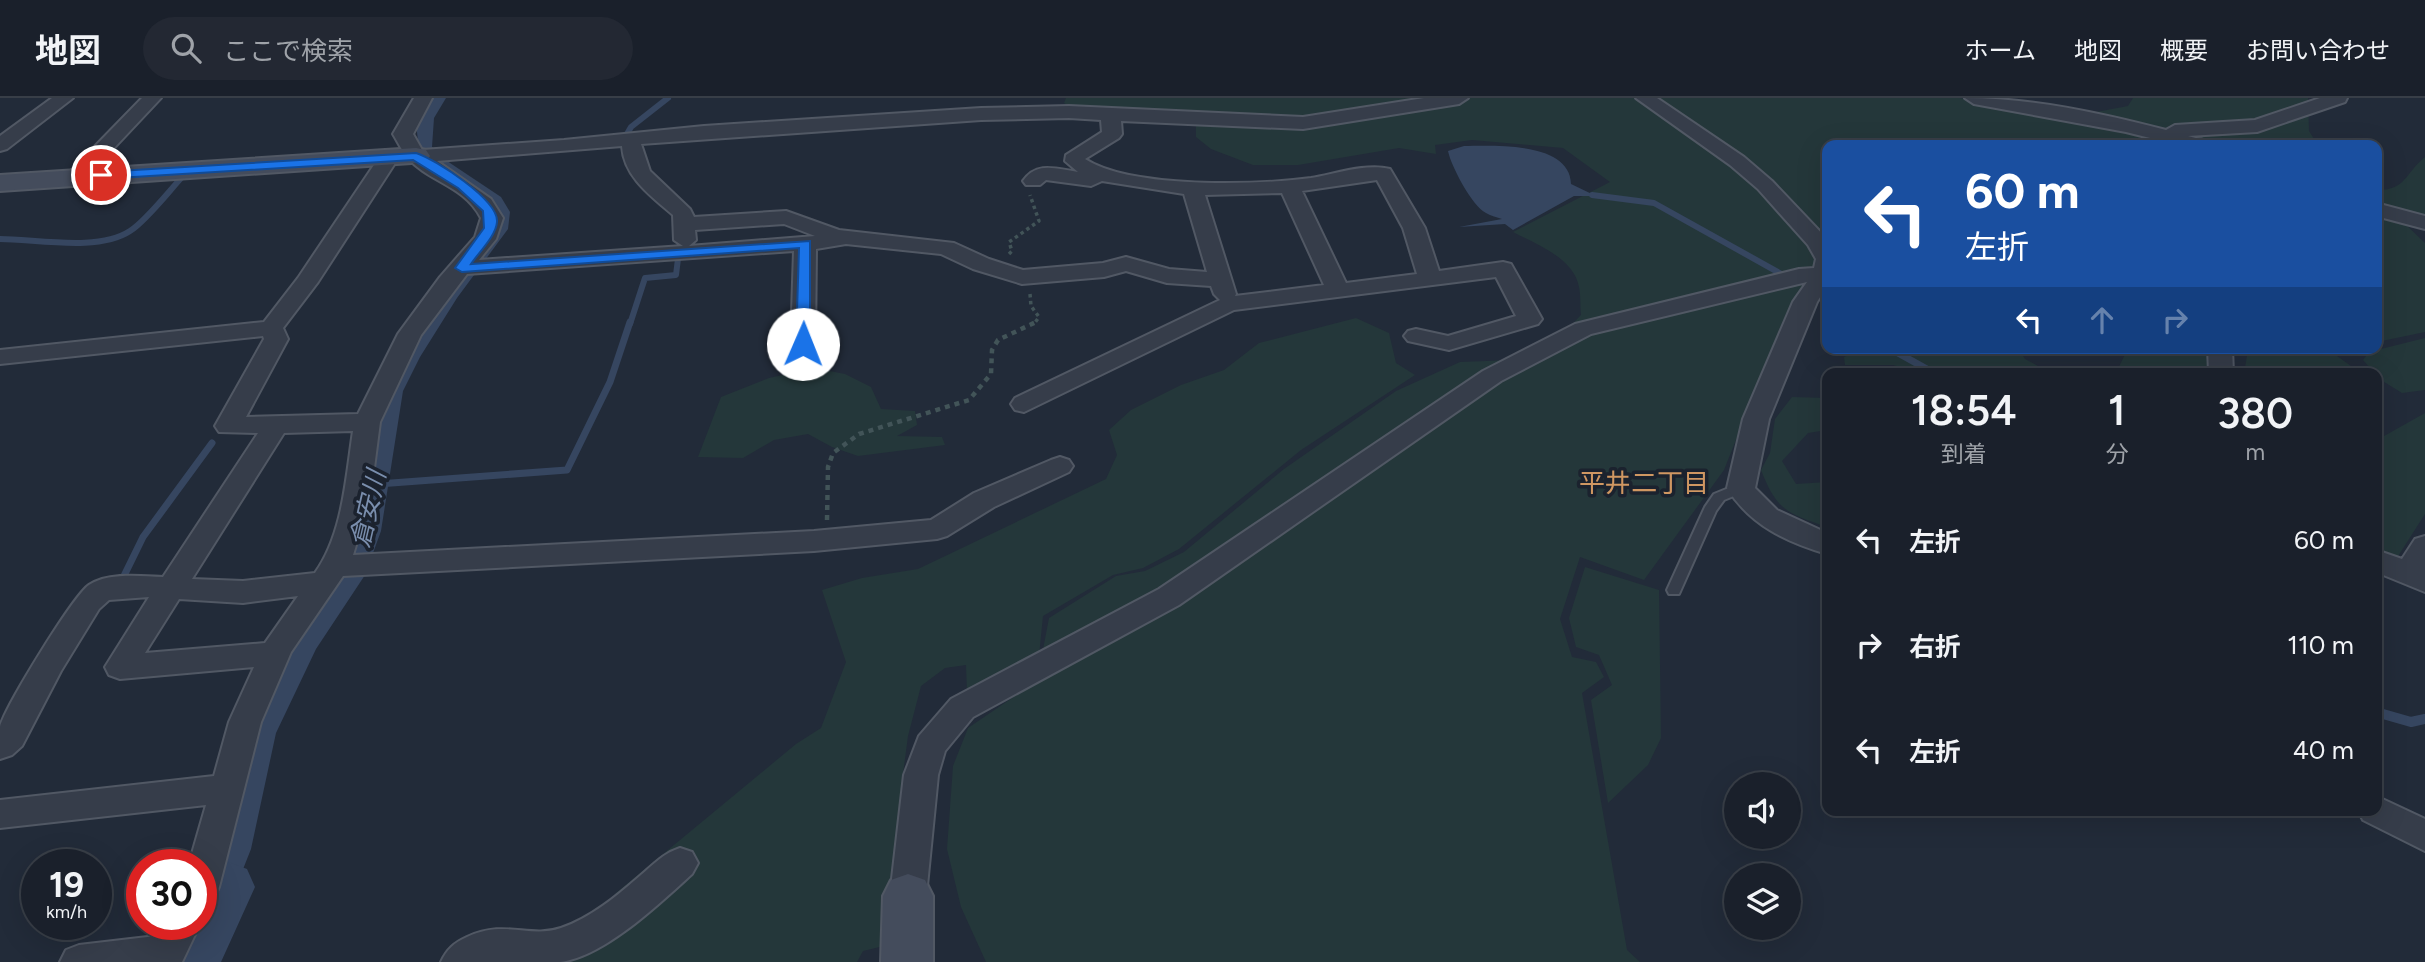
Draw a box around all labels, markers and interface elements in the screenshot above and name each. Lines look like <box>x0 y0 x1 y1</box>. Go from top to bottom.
search box <box>143 17 633 80</box>
icon: search <box>167 29 205 67</box>
text: 地図 <box>35 31 101 70</box>
text: ここで検索 <box>223 35 353 67</box>
text: ホーム <box>1965 36 2036 65</box>
text: 地図 <box>2074 36 2122 65</box>
text: 概要 <box>2160 36 2208 65</box>
text: お問い合わせ <box>2246 36 2390 65</box>
pin <box>71 145 131 205</box>
icon: arrive <box>82 156 120 194</box>
text: 60 m <box>1965 161 2080 220</box>
icon: left <box>1850 168 1941 259</box>
text: 左折 <box>1965 228 2029 266</box>
icon: left <box>2010 301 2048 339</box>
icon: ahead <box>2083 301 2121 339</box>
icon: right <box>2156 301 2194 339</box>
position arrow <box>766 307 840 381</box>
text: 18:54 <box>1911 385 2017 436</box>
text: 1 <box>2108 385 2126 436</box>
text: 380 <box>2217 388 2293 439</box>
text: m <box>2245 438 2265 466</box>
text: 到着 <box>1941 440 1987 468</box>
text: 分 <box>2105 440 2128 468</box>
water label: 倉安川 <box>344 464 393 551</box>
district label: 平井二丁目 <box>1579 467 1709 499</box>
icon: left <box>1850 521 1888 559</box>
text: 60 m <box>2294 524 2354 556</box>
text: 左折 <box>1909 526 1961 558</box>
icon: right <box>1850 626 1888 664</box>
text: 110 m <box>2287 629 2354 661</box>
text: 右折 <box>1909 631 1961 663</box>
icon: left <box>1850 731 1888 769</box>
text: 40 m <box>2293 734 2354 766</box>
text: 左折 <box>1909 736 1961 768</box>
map controls <box>1724 772 1801 940</box>
button: sound <box>1724 772 1801 849</box>
speed limit sign: 30 <box>126 849 217 940</box>
button: layers <box>1724 863 1801 940</box>
text: 19 <box>49 864 84 906</box>
text: km/h <box>46 901 87 923</box>

